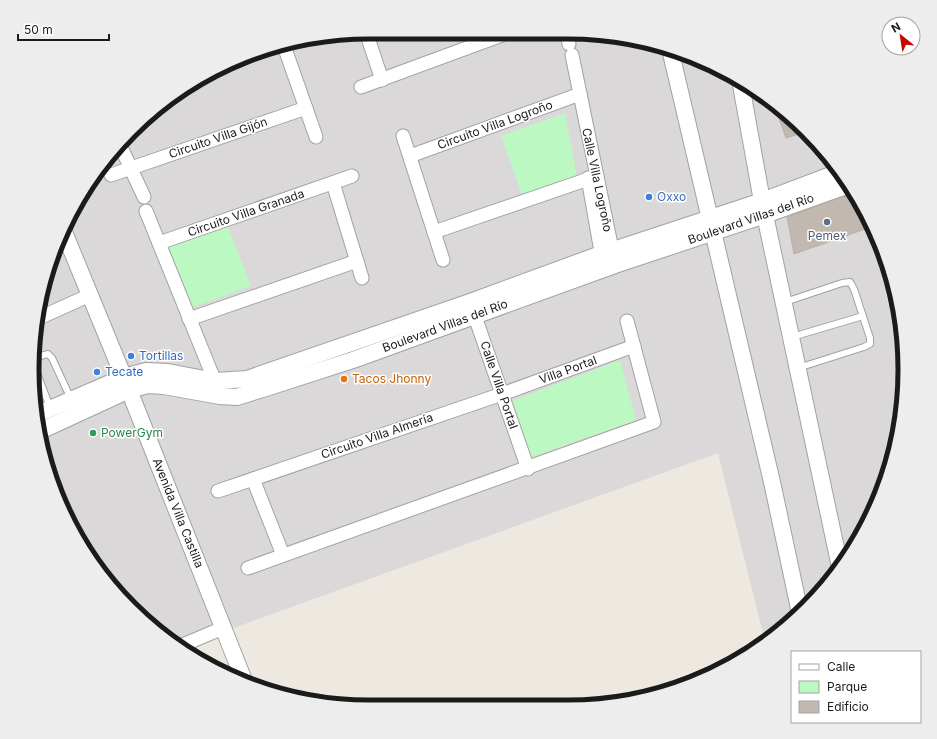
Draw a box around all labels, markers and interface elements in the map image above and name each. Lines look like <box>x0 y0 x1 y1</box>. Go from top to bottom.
scale bar <box>18 16 109 42</box>
north arrow <box>881 16 921 56</box>
text: N <box>889 19 903 35</box>
text: 50 m <box>24 22 53 37</box>
street label: Circuito Villa Logroño <box>435 97 554 152</box>
street label: Circuito Villa Gijón <box>167 114 269 161</box>
street label: Calle Villa Logroño <box>579 127 616 233</box>
street label: Circuito Villa Granada <box>185 185 306 240</box>
place label: Oxxo <box>657 189 686 204</box>
street label: Boulevard Villas del Río <box>686 190 816 247</box>
marker: Oxxo <box>644 192 654 202</box>
marker: Pemex <box>822 217 832 227</box>
place label: Pemex <box>808 228 847 243</box>
street label: Boulevard Villas del Río <box>380 296 509 355</box>
street label: Calle Villa Portal <box>477 339 522 431</box>
place label: Tortillas <box>139 348 183 363</box>
marker: Tortillas <box>126 351 136 361</box>
street label: Villa Portal <box>537 352 599 387</box>
place label: Tecate <box>105 364 143 379</box>
marker: Tecate <box>92 367 102 377</box>
place label: Tacos Jhonny <box>352 371 432 386</box>
marker: Tacos Jhonny <box>339 374 349 384</box>
street label: Circuito Villa Almería <box>319 409 435 462</box>
place label: PowerGym <box>101 425 163 440</box>
marker: PowerGym <box>88 428 98 438</box>
street label: Avenida Villa Castilla <box>150 456 207 570</box>
legend <box>791 651 921 723</box>
text: Calle <box>827 659 855 674</box>
text: Parque <box>827 679 867 694</box>
text: Edificio <box>827 699 869 714</box>

